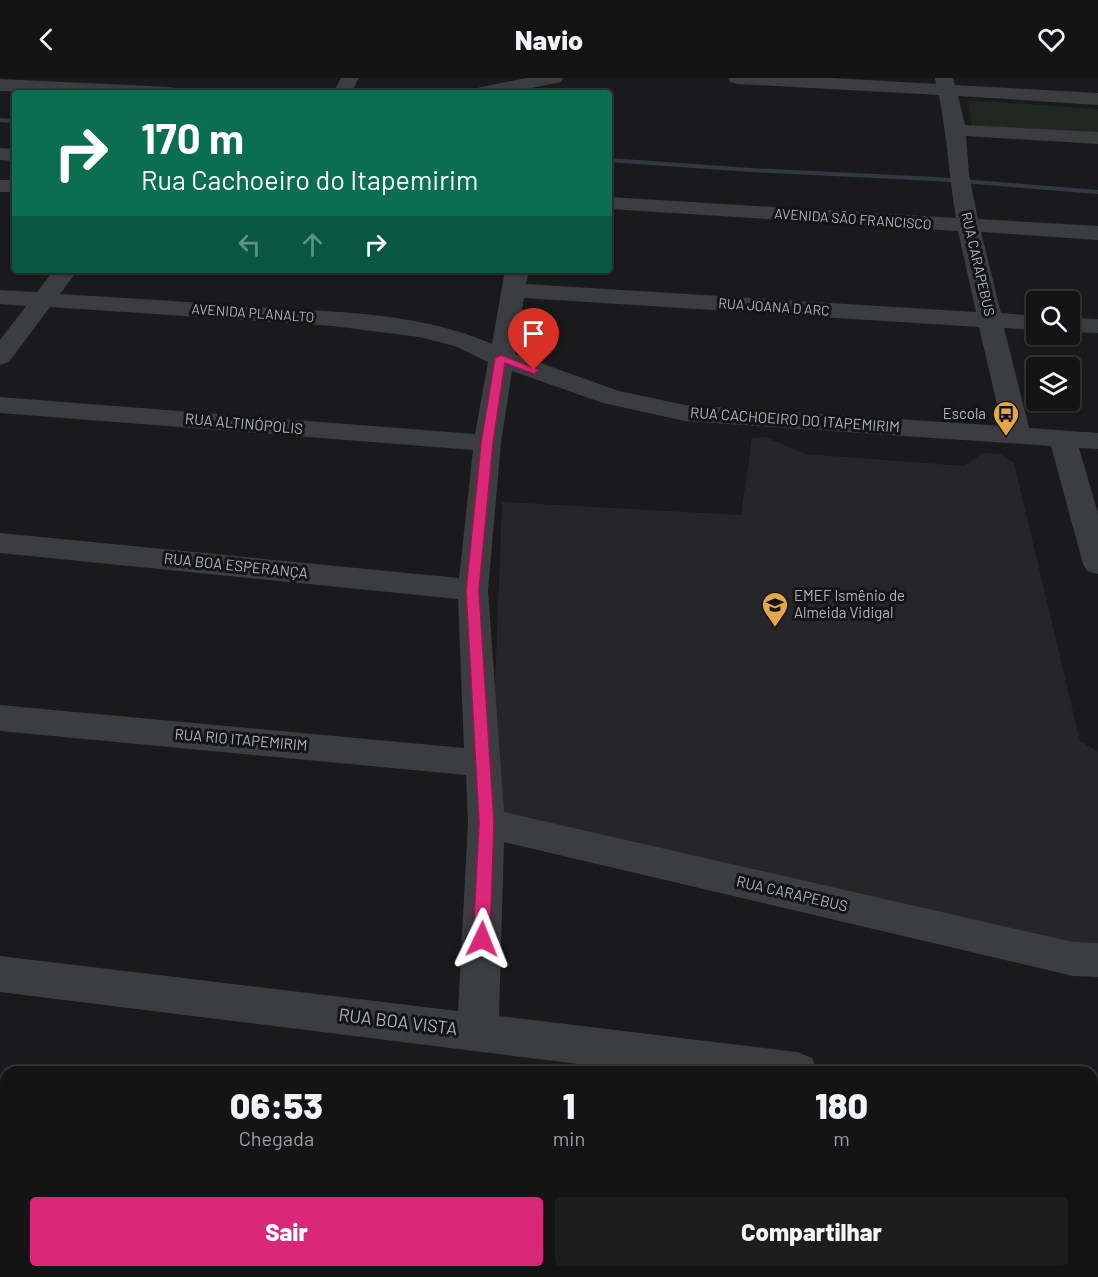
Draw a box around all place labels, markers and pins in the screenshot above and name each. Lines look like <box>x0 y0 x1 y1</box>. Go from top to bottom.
pin <box>508 308 559 370</box>
bus stop icon: Escola <box>991 399 1021 437</box>
place label: Escola <box>943 404 986 422</box>
place label: EMEF Ismênio de Almeida Vidigal <box>794 586 905 621</box>
school or university icon: EMEF Ismênio de Almeida Vidigal <box>760 590 790 628</box>

